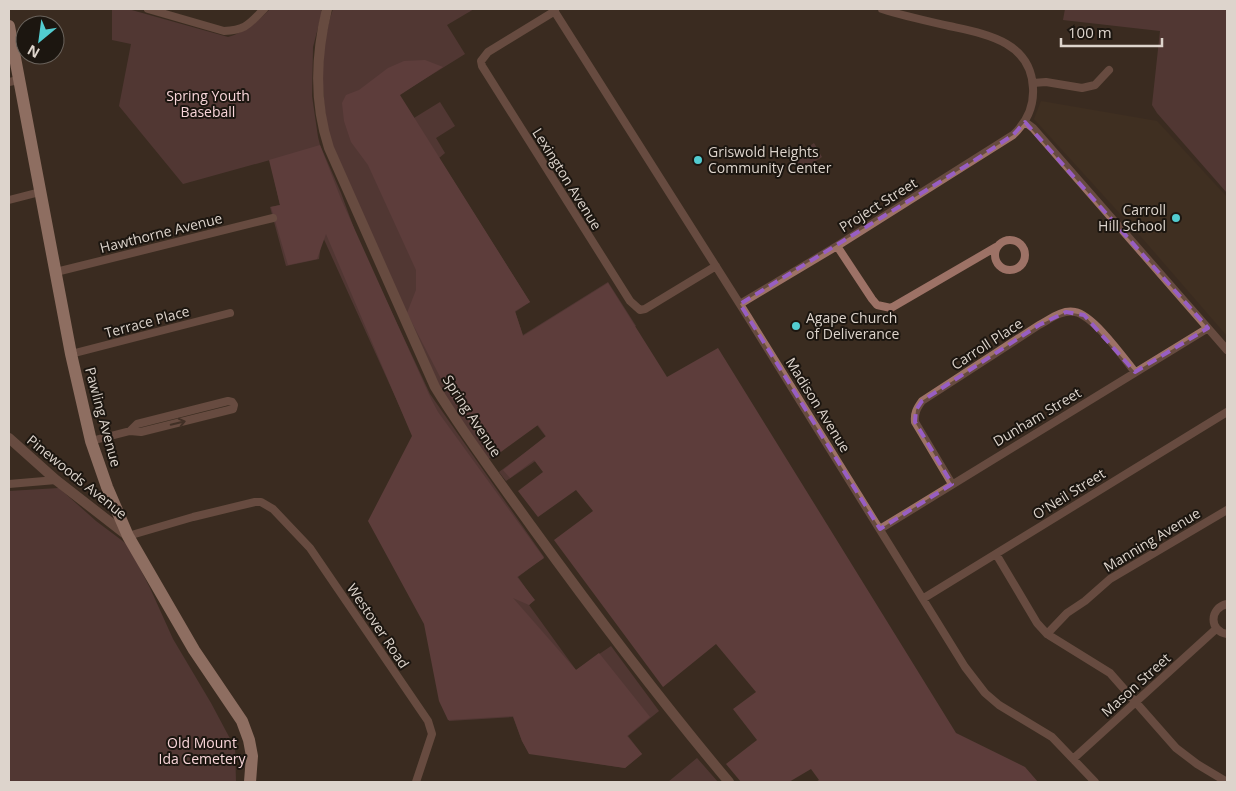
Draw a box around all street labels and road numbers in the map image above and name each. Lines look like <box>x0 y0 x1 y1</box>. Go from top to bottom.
street label: Lexington Avenue <box>528 124 606 233</box>
street label: Project Street <box>835 173 920 236</box>
street label: Hawthorne Avenue <box>98 208 224 257</box>
street label: Terrace Place <box>102 301 192 342</box>
street label: Carroll Place <box>947 313 1026 374</box>
street label: Madison Avenue <box>782 354 855 456</box>
street label: Pawling Avenue <box>81 365 126 469</box>
street label: Spring Avenue <box>439 371 506 460</box>
street label: Dunham Street <box>989 383 1084 450</box>
street label: Pinewoods Avenue <box>23 430 131 523</box>
street label: O'Neil Street <box>1029 464 1109 523</box>
street label: Manning Avenue <box>1100 503 1204 576</box>
street label: Westover Road <box>343 580 414 672</box>
street label: Mason Street <box>1097 649 1174 721</box>

